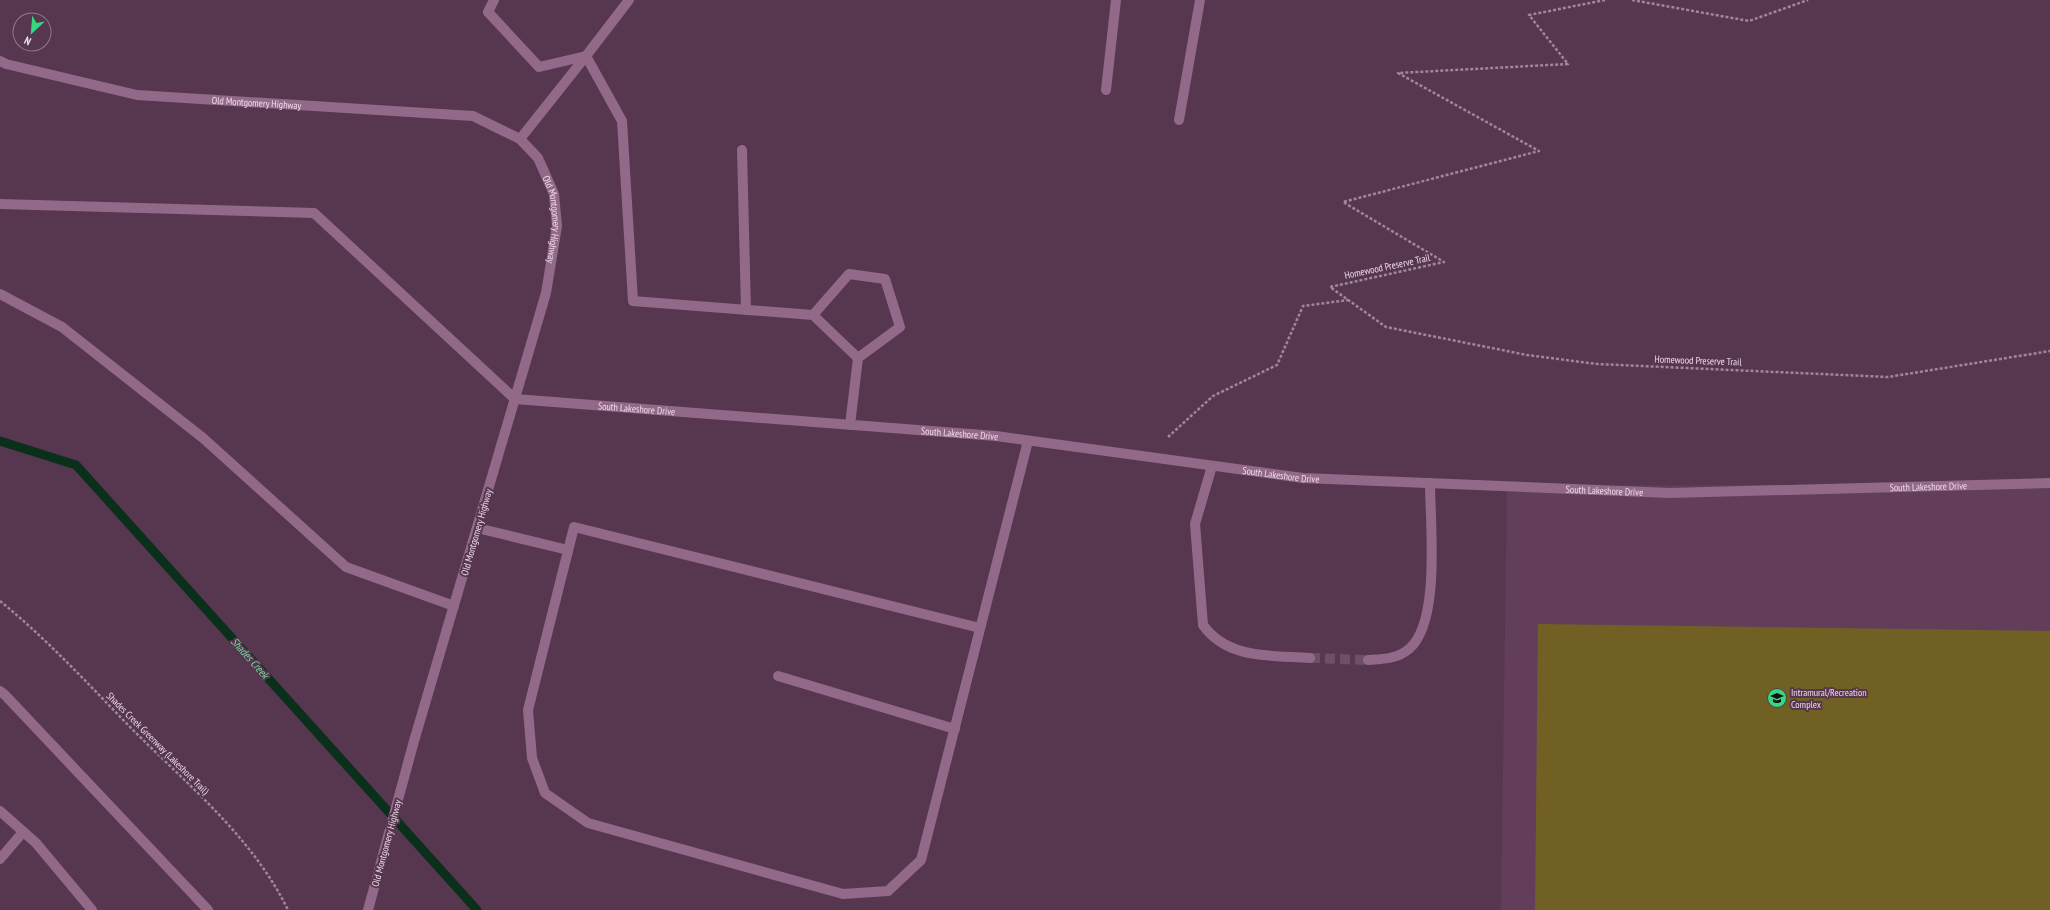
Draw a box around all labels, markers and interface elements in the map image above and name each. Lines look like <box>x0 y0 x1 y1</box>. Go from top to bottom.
north arrow <box>12 12 52 52</box>
text: N <box>22 33 33 49</box>
street label: Old Montgomery Highway <box>211 94 302 112</box>
street label: Old Montgomery Highway <box>540 174 563 265</box>
street label: Homewood Preserve Trail <box>1343 251 1432 282</box>
street label: Homewood Preserve Trail <box>1654 352 1742 369</box>
street label: South Lakeshore Drive <box>597 399 676 418</box>
street label: South Lakeshore Drive <box>921 424 999 443</box>
street label: South Lakeshore Drive <box>1242 464 1320 486</box>
street label: South Lakeshore Drive <box>1889 479 1967 494</box>
street label: South Lakeshore Drive <box>1565 483 1643 499</box>
street label: Old Montgomery Highway <box>458 487 495 577</box>
water label: Shades Creek <box>228 635 273 683</box>
place label: Intramural/Recreation Complex <box>1791 686 1867 711</box>
school or university icon: Intramural/Recreation Complex <box>1766 687 1788 709</box>
street label: Shades Creek Greenway (Lakeshore Trail) <box>104 689 212 798</box>
street label: Old Montgomery Highway <box>369 798 404 888</box>

